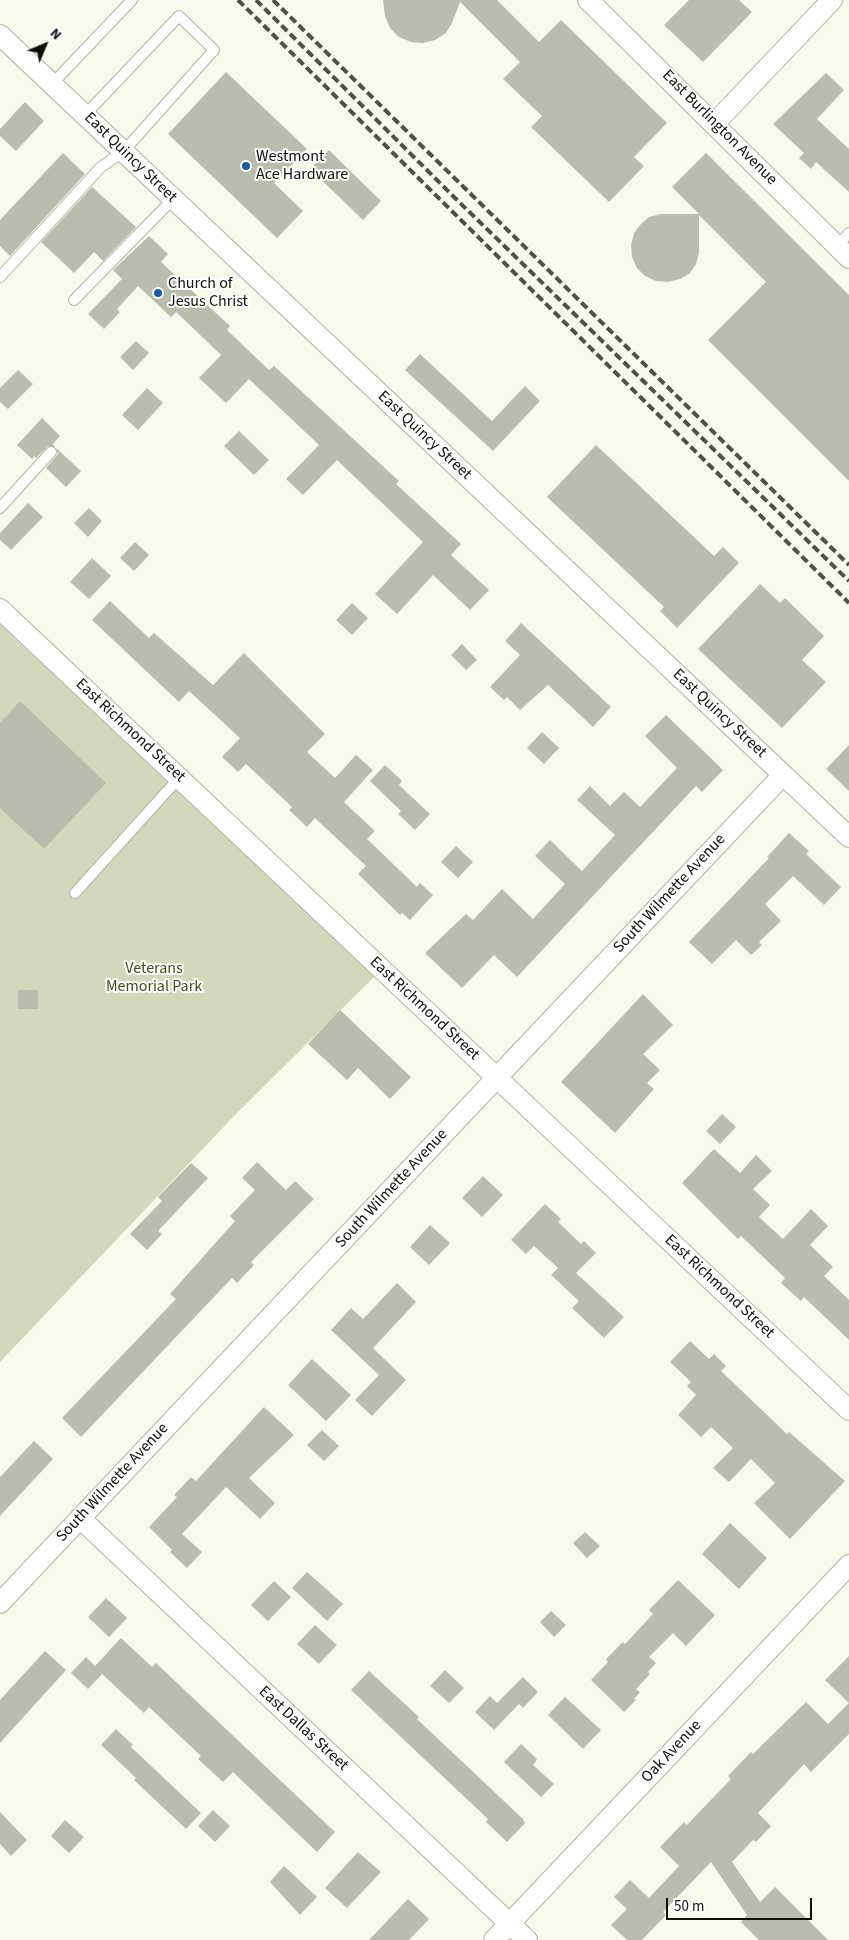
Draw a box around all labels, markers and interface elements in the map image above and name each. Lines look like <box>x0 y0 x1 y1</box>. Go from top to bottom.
north arrow <box>20 20 70 70</box>
text: N <box>45 24 66 45</box>
street label: East Burlington Avenue <box>657 66 781 190</box>
street label: East Quincy Street <box>80 109 180 207</box>
place label: Westmont Ace Hardware <box>256 147 348 185</box>
marker: Westmont Ace Hardware <box>240 160 252 172</box>
place label: Church of Jesus Christ <box>168 274 248 312</box>
marker: Church of Jesus Christ <box>152 287 164 299</box>
street label: East Quincy Street <box>373 387 475 485</box>
street label: East Quincy Street <box>668 665 770 763</box>
street label: East Richmond Street <box>71 675 189 787</box>
street label: South Wilmette Avenue <box>610 831 730 957</box>
street label: East Richmond Street <box>365 953 483 1065</box>
park label: Veterans Memorial Park <box>106 959 202 997</box>
street label: South Wilmette Avenue <box>332 1126 452 1252</box>
street label: East Richmond Street <box>660 1231 778 1343</box>
street label: South Wilmette Avenue <box>53 1420 173 1546</box>
street label: East Dallas Street <box>254 1683 352 1775</box>
street label: Oak Avenue <box>638 1717 706 1787</box>
scale bar <box>669 1888 815 1920</box>
text: 50 m <box>674 1896 704 1917</box>

